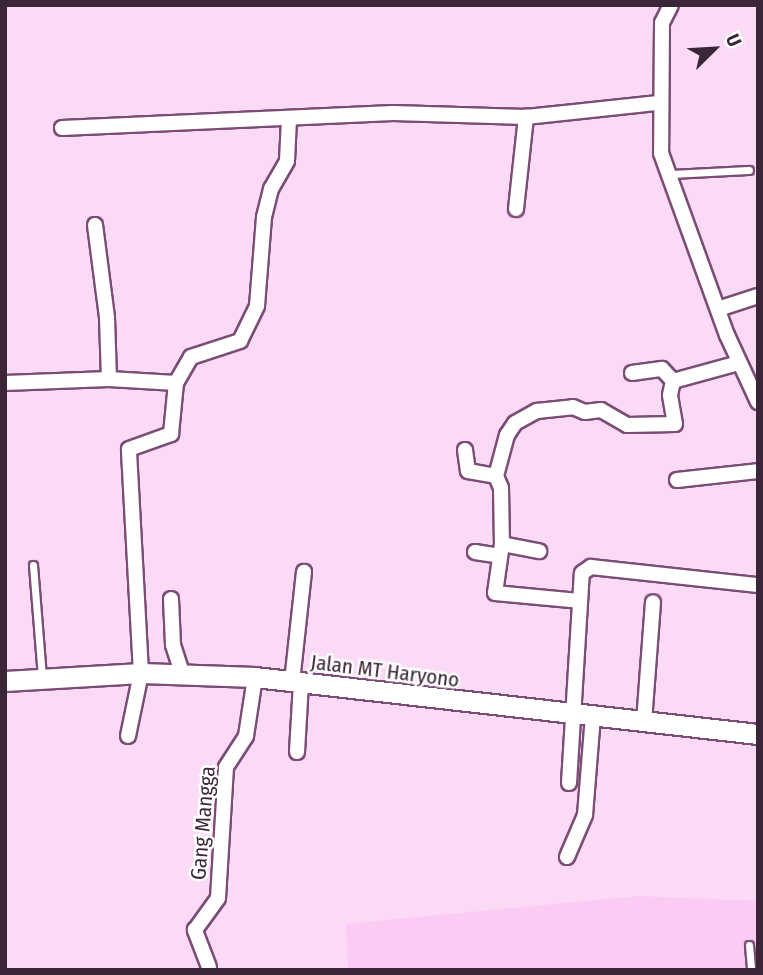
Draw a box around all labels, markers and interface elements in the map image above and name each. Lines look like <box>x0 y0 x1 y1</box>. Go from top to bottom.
north arrow <box>679 14 749 84</box>
text: U <box>721 30 746 50</box>
street label: Jalan MT Haryono <box>309 649 461 693</box>
street label: Gang Mangga <box>185 765 221 881</box>

